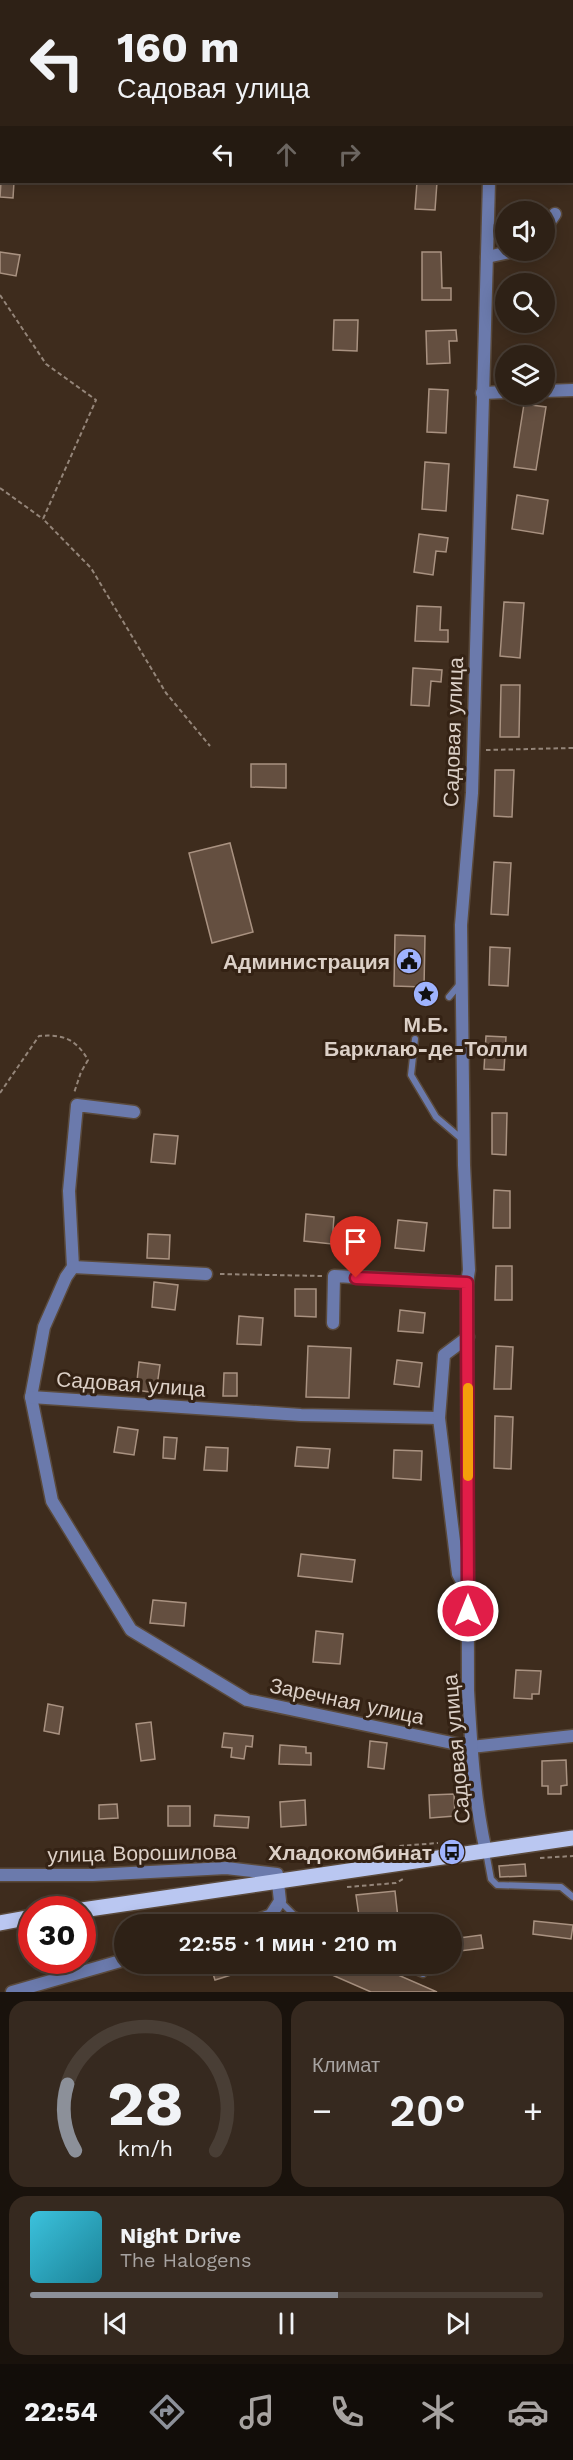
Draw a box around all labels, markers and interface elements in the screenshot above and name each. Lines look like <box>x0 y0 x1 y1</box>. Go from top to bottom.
text: 160 m <box>117 23 240 72</box>
icon: left <box>18 24 96 102</box>
text: Садовая улица <box>117 73 310 105</box>
icon: left <box>207 138 240 171</box>
icon: ahead <box>270 138 303 171</box>
icon: right <box>333 138 366 171</box>
map controls <box>495 201 555 405</box>
button: sound <box>495 201 555 261</box>
button: search <box>495 273 555 333</box>
button: layers <box>495 345 555 405</box>
street label: Садовая улица <box>438 656 468 807</box>
public building icon: Администрация <box>394 946 424 976</box>
place label: Администрация <box>223 949 390 974</box>
place icon: М.Б. Барклаю-де-Толли <box>411 979 441 1009</box>
place label: М.Б. Барклаю-де-Толли <box>324 1012 528 1061</box>
pin <box>330 1216 381 1278</box>
icon: arrive <box>339 1225 372 1258</box>
street label: Садовая улица <box>55 1366 207 1402</box>
position arrow <box>436 1579 500 1643</box>
street label: Заречная улица <box>267 1672 427 1730</box>
street label: Садовая улица <box>437 1673 475 1825</box>
bus stop icon: Хладокомбинат <box>437 1837 467 1867</box>
street label: улица Ворошилова <box>47 1839 237 1867</box>
place label: Хладокомбинат <box>268 1840 432 1865</box>
speed limit sign: 30 <box>18 1896 96 1974</box>
text: 22:55 · 1 мин · 210 m <box>179 1931 397 1956</box>
text: Климат <box>312 2053 380 2077</box>
text: 28 <box>107 2067 184 2140</box>
text: 20° <box>389 2084 466 2137</box>
text: − <box>312 2091 332 2130</box>
text: + <box>523 2091 543 2130</box>
text: km/h <box>118 2136 173 2161</box>
text: Night Drive <box>120 2223 241 2248</box>
text: The Halogens <box>120 2248 252 2272</box>
icon: previous <box>99 2307 132 2340</box>
icon: pause <box>270 2307 303 2340</box>
icon: next <box>441 2307 474 2340</box>
icon: directions <box>146 2391 188 2433</box>
icon: music <box>236 2391 278 2433</box>
icon: phone <box>326 2391 368 2433</box>
icon: climate <box>417 2391 459 2433</box>
icon: car <box>507 2391 549 2433</box>
text: 22:54 <box>24 2396 98 2428</box>

